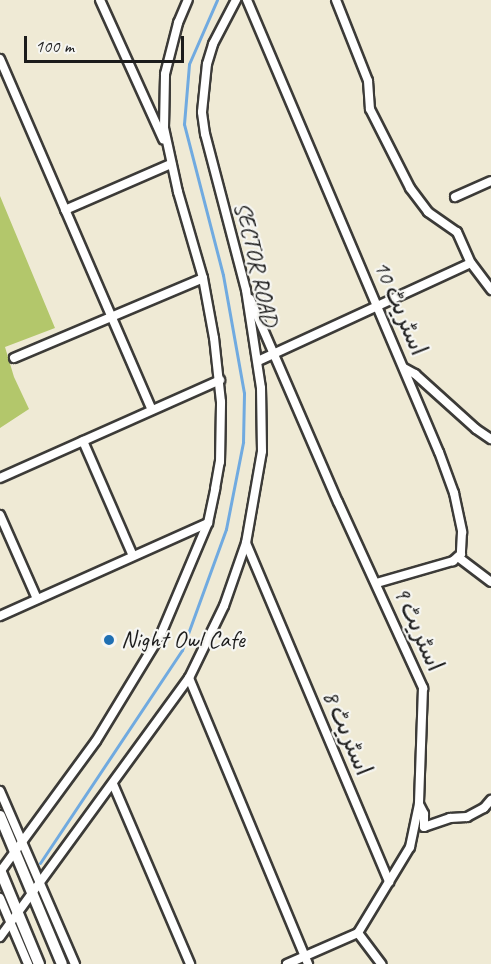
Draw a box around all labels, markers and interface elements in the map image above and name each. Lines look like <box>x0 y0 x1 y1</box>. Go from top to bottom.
scale bar <box>27 24 188 62</box>
text: 100 m <box>35 35 74 57</box>
street label: SECTOR ROAD <box>228 199 284 329</box>
street label: اسٹریٹ 10 <box>367 256 433 360</box>
street label: اسٹریٹ 9 <box>387 582 449 676</box>
place label: Night Owl Cafe <box>121 626 245 654</box>
marker: Night Owl Cafe <box>102 633 116 647</box>
street label: اسٹریٹ 8 <box>316 686 378 780</box>

